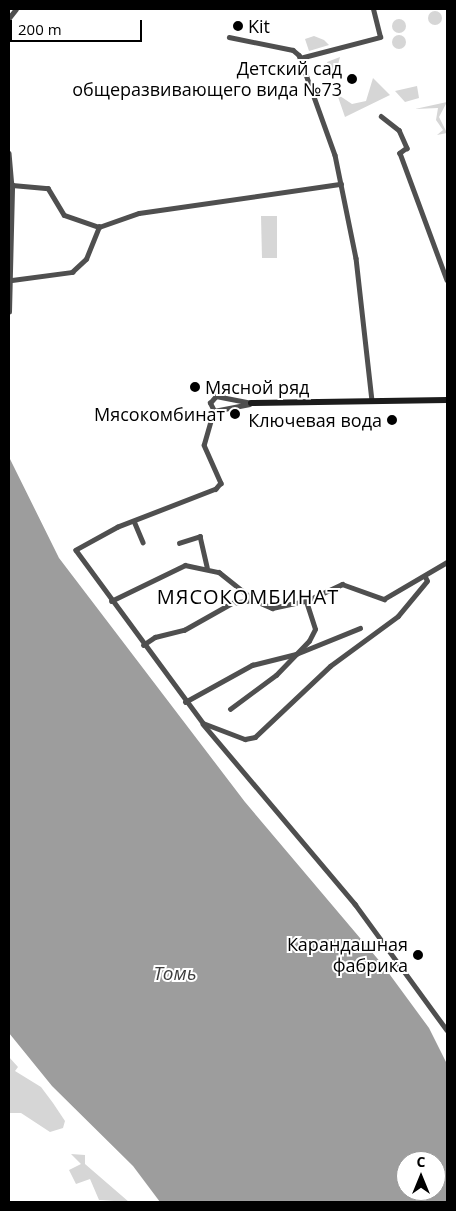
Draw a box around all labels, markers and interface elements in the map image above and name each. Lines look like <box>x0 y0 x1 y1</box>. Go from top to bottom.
scale bar <box>12 10 145 42</box>
place label: Kit <box>248 15 270 37</box>
text: 200 m <box>18 19 62 39</box>
marker: Kit <box>232 20 244 32</box>
place label: Детский сад общеразвивающего вида №73 <box>72 58 342 100</box>
marker: Детский сад общеразвивающего вида №73 <box>346 73 358 85</box>
place label: Мясной ряд <box>205 376 309 398</box>
marker: Мясной ряд <box>189 381 201 393</box>
place label: Мясокомбинат <box>94 403 225 425</box>
marker: Мясокомбинат <box>229 408 241 420</box>
place label: Ключевая вода <box>248 409 382 431</box>
marker: Ключевая вода <box>386 414 398 426</box>
district label: МЯСОКОМБИНАТ <box>155 584 341 608</box>
place label: Карандашная фабрика <box>287 934 408 976</box>
marker: Карандашная фабрика <box>412 949 424 961</box>
water label: Томь <box>153 963 197 985</box>
north arrow <box>396 1151 446 1201</box>
text: С <box>417 1152 425 1171</box>

